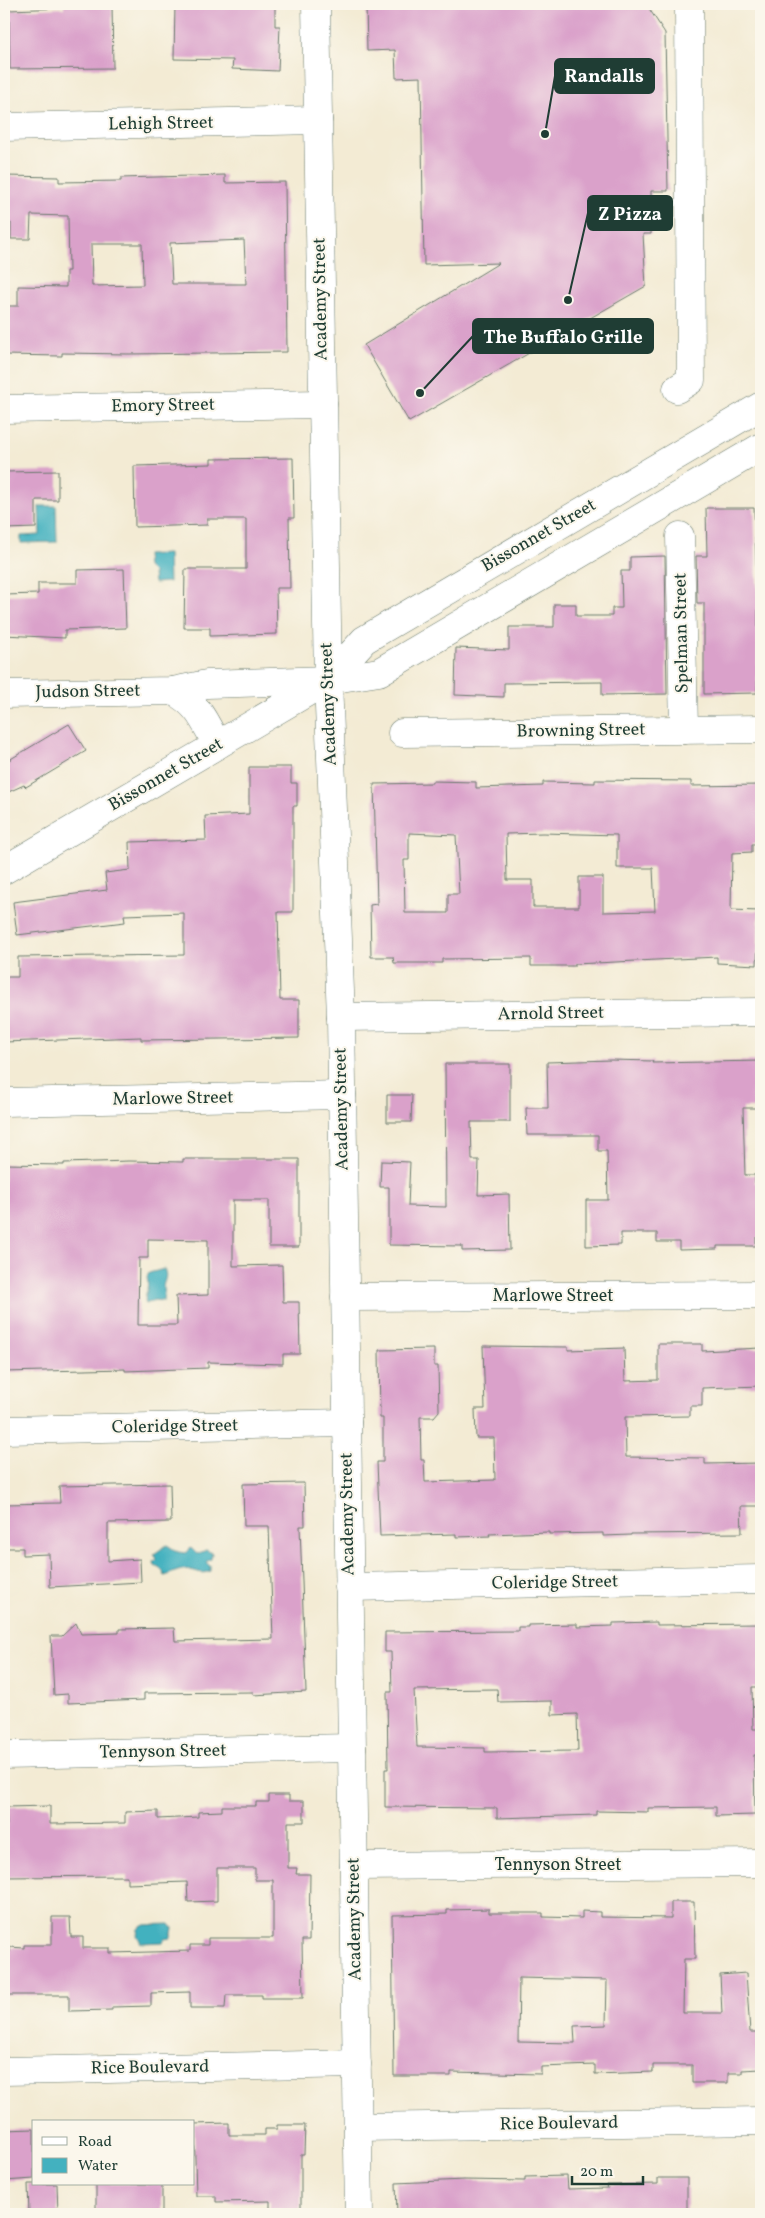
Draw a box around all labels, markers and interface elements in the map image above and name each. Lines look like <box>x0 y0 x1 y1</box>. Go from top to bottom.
callout: Randalls <box>555 59 654 93</box>
text: Randalls <box>564 64 644 90</box>
street label: Lehigh Street <box>108 111 214 137</box>
callout: Z Pizza <box>588 196 672 230</box>
text: Z Pizza <box>598 202 662 228</box>
street label: Academy Street <box>307 237 335 361</box>
callout: The Buffalo Grille <box>473 319 653 353</box>
text: The Buffalo Grille <box>483 325 643 351</box>
street label: Emory Street <box>111 393 215 419</box>
street label: Bissonnet Street <box>477 493 601 579</box>
street label: Spelman Street <box>668 572 696 694</box>
street label: Academy Street <box>314 642 344 766</box>
street label: Judson Street <box>35 679 141 705</box>
street label: Browning Street <box>516 717 646 745</box>
street label: Bissonnet Street <box>104 732 228 818</box>
street label: Arnold Street <box>497 1001 605 1027</box>
street label: Academy Street <box>328 1047 356 1171</box>
street label: Marlowe Street <box>112 1085 234 1113</box>
street label: Marlowe Street <box>492 1284 614 1309</box>
street label: Coleridge Street <box>111 1413 239 1441</box>
street label: Academy Street <box>334 1452 362 1576</box>
street label: Coleridge Street <box>491 1569 619 1597</box>
street label: Tennyson Street <box>99 1738 227 1766</box>
street label: Tennyson Street <box>494 1853 622 1878</box>
street label: Academy Street <box>341 1857 369 1981</box>
street label: Rice Boulevard <box>90 2054 210 2082</box>
street label: Rice Boulevard <box>499 2110 619 2138</box>
legend <box>32 2120 195 2186</box>
text: Road <box>78 2132 112 2153</box>
scale bar <box>572 2153 644 2185</box>
text: Water <box>78 2156 118 2177</box>
text: 20 m <box>580 2162 613 2183</box>

